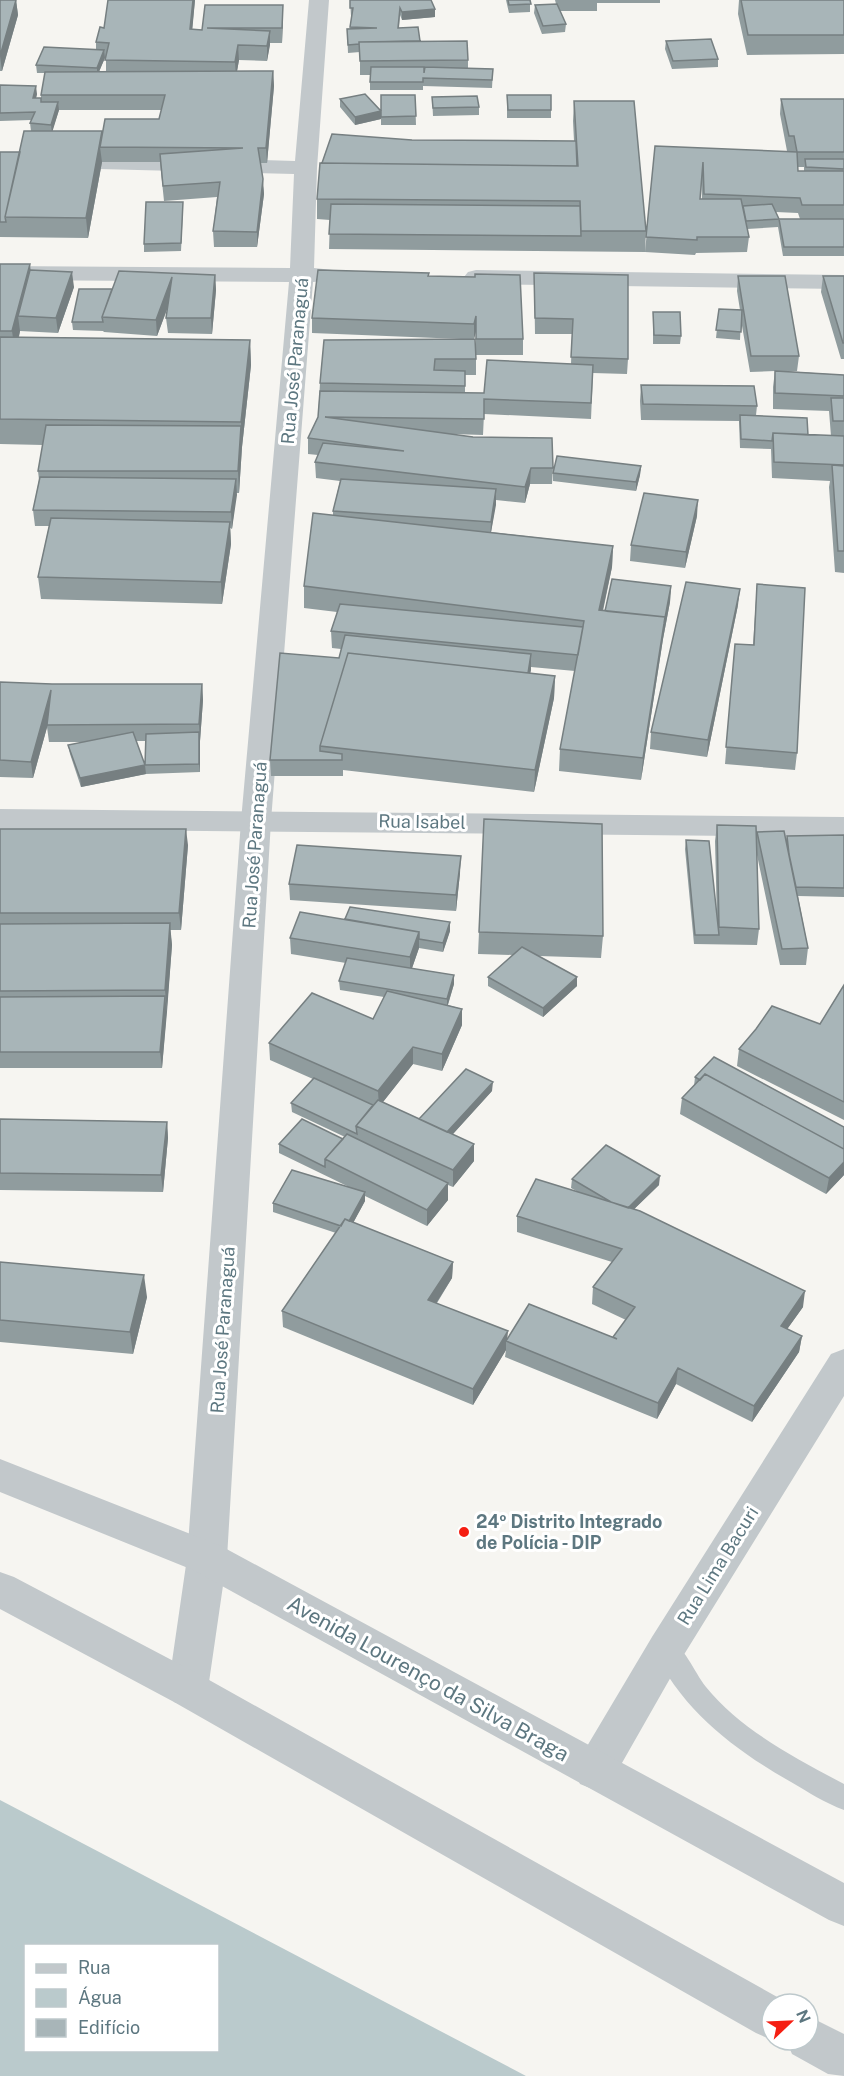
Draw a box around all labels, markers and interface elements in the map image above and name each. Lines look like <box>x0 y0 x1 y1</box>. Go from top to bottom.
street label: Rua José Paranaguá <box>277 277 312 445</box>
street label: Rua José Paranaguá <box>238 761 271 929</box>
street label: Rua Isabel <box>378 810 466 833</box>
street label: Rua José Paranaguá <box>206 1246 239 1414</box>
street label: Rua Lima Bacuri <box>673 1503 762 1629</box>
place label: 24º Distrito Integrado de Polícia - DIP <box>476 1511 662 1553</box>
marker: 24º Distrito Integrado de Polícia - DIP <box>457 1525 471 1539</box>
street label: Avenida Lourenço da Silva Braga <box>283 1591 573 1767</box>
legend <box>24 1944 219 2052</box>
text: Rua <box>78 1957 110 1978</box>
text: Água <box>78 1986 122 2008</box>
north arrow <box>760 1992 820 2052</box>
text: N <box>792 2007 815 2026</box>
text: Edifício <box>78 2017 140 2038</box>

